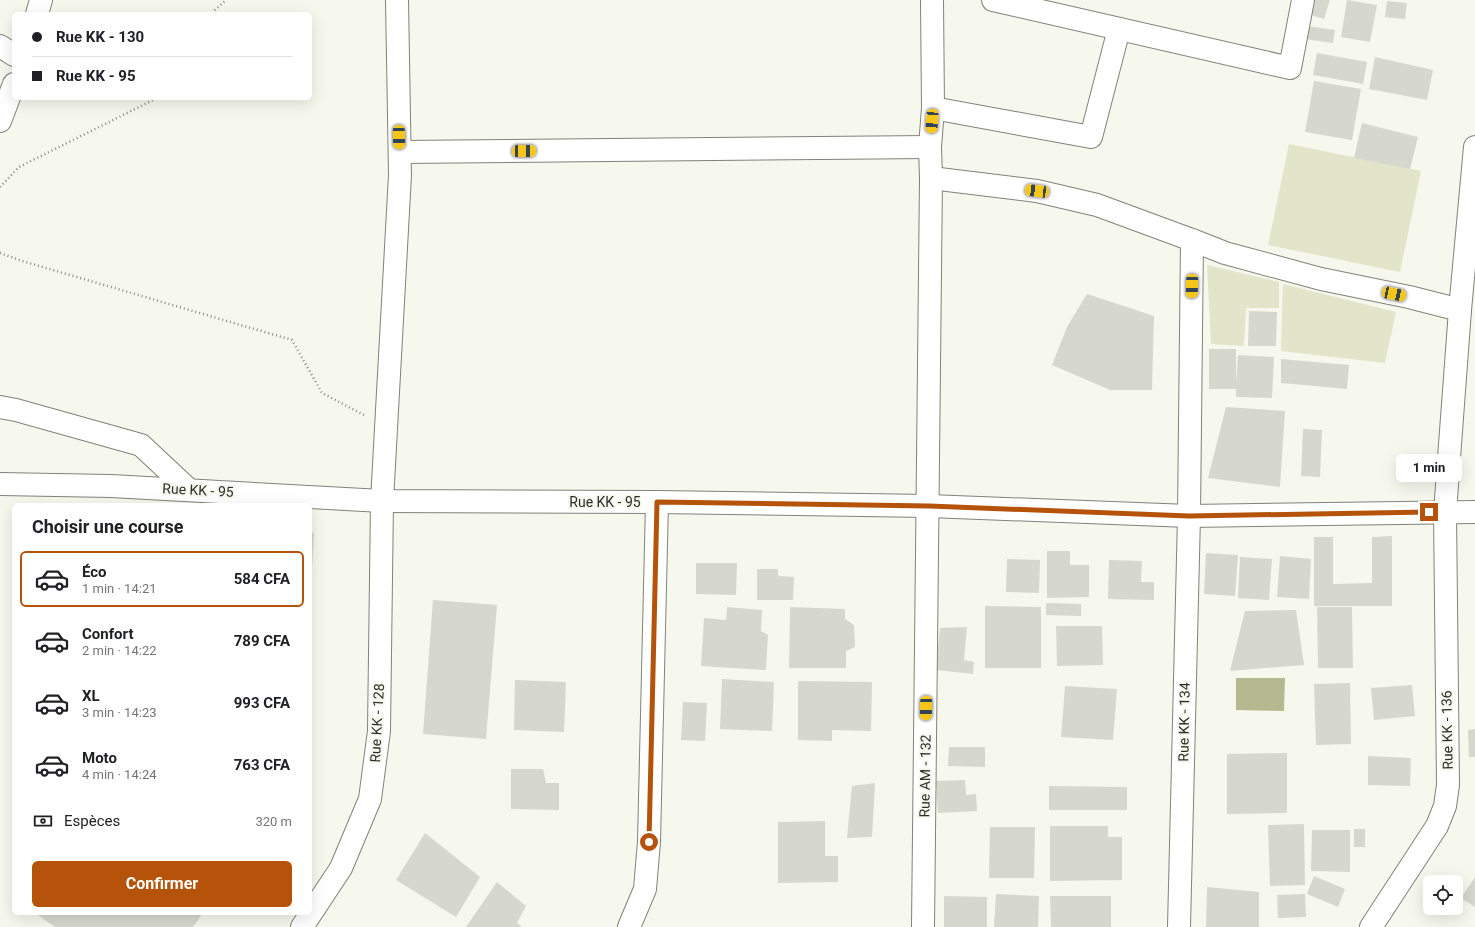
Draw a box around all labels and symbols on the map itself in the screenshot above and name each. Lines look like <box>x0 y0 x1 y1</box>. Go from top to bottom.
car <box>925 109 939 133</box>
car <box>393 125 405 149</box>
car <box>512 145 536 157</box>
car <box>1024 184 1050 198</box>
car <box>1186 274 1198 298</box>
car <box>1381 286 1407 302</box>
callout: 1 min <box>1396 454 1462 482</box>
street label: Rue KK - 95 <box>162 480 234 500</box>
street label: Rue KK - 95 <box>569 494 641 510</box>
route end <box>1420 503 1438 521</box>
street label: Rue KK - 134 <box>1175 682 1193 762</box>
street label: Rue KK - 128 <box>367 683 387 763</box>
street label: Rue KK - 136 <box>1438 690 1456 770</box>
car <box>920 696 932 720</box>
street label: Rue AM - 132 <box>916 734 934 818</box>
route start <box>640 833 658 851</box>

